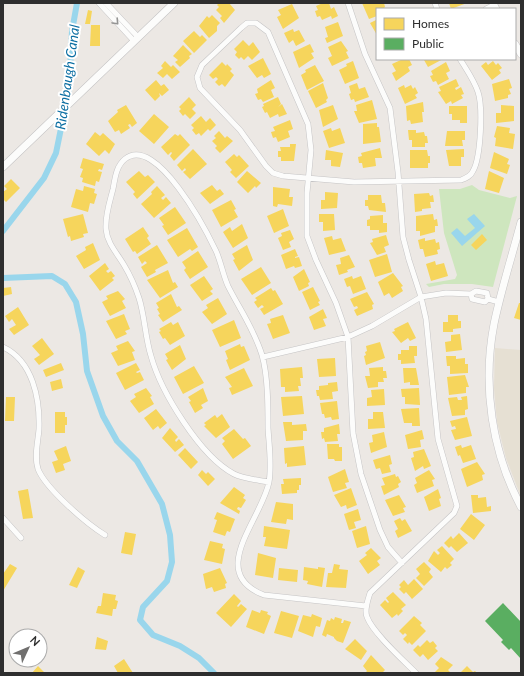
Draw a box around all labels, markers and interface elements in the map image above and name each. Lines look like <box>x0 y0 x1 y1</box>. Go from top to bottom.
legend <box>376 8 516 60</box>
text: Homes <box>412 16 449 31</box>
one-way arrow <box>112 17 119 25</box>
water label: Ridenbaugh Canal <box>51 23 83 131</box>
text: Public <box>412 36 444 51</box>
north arrow <box>8 628 48 668</box>
text: N <box>28 633 43 648</box>

